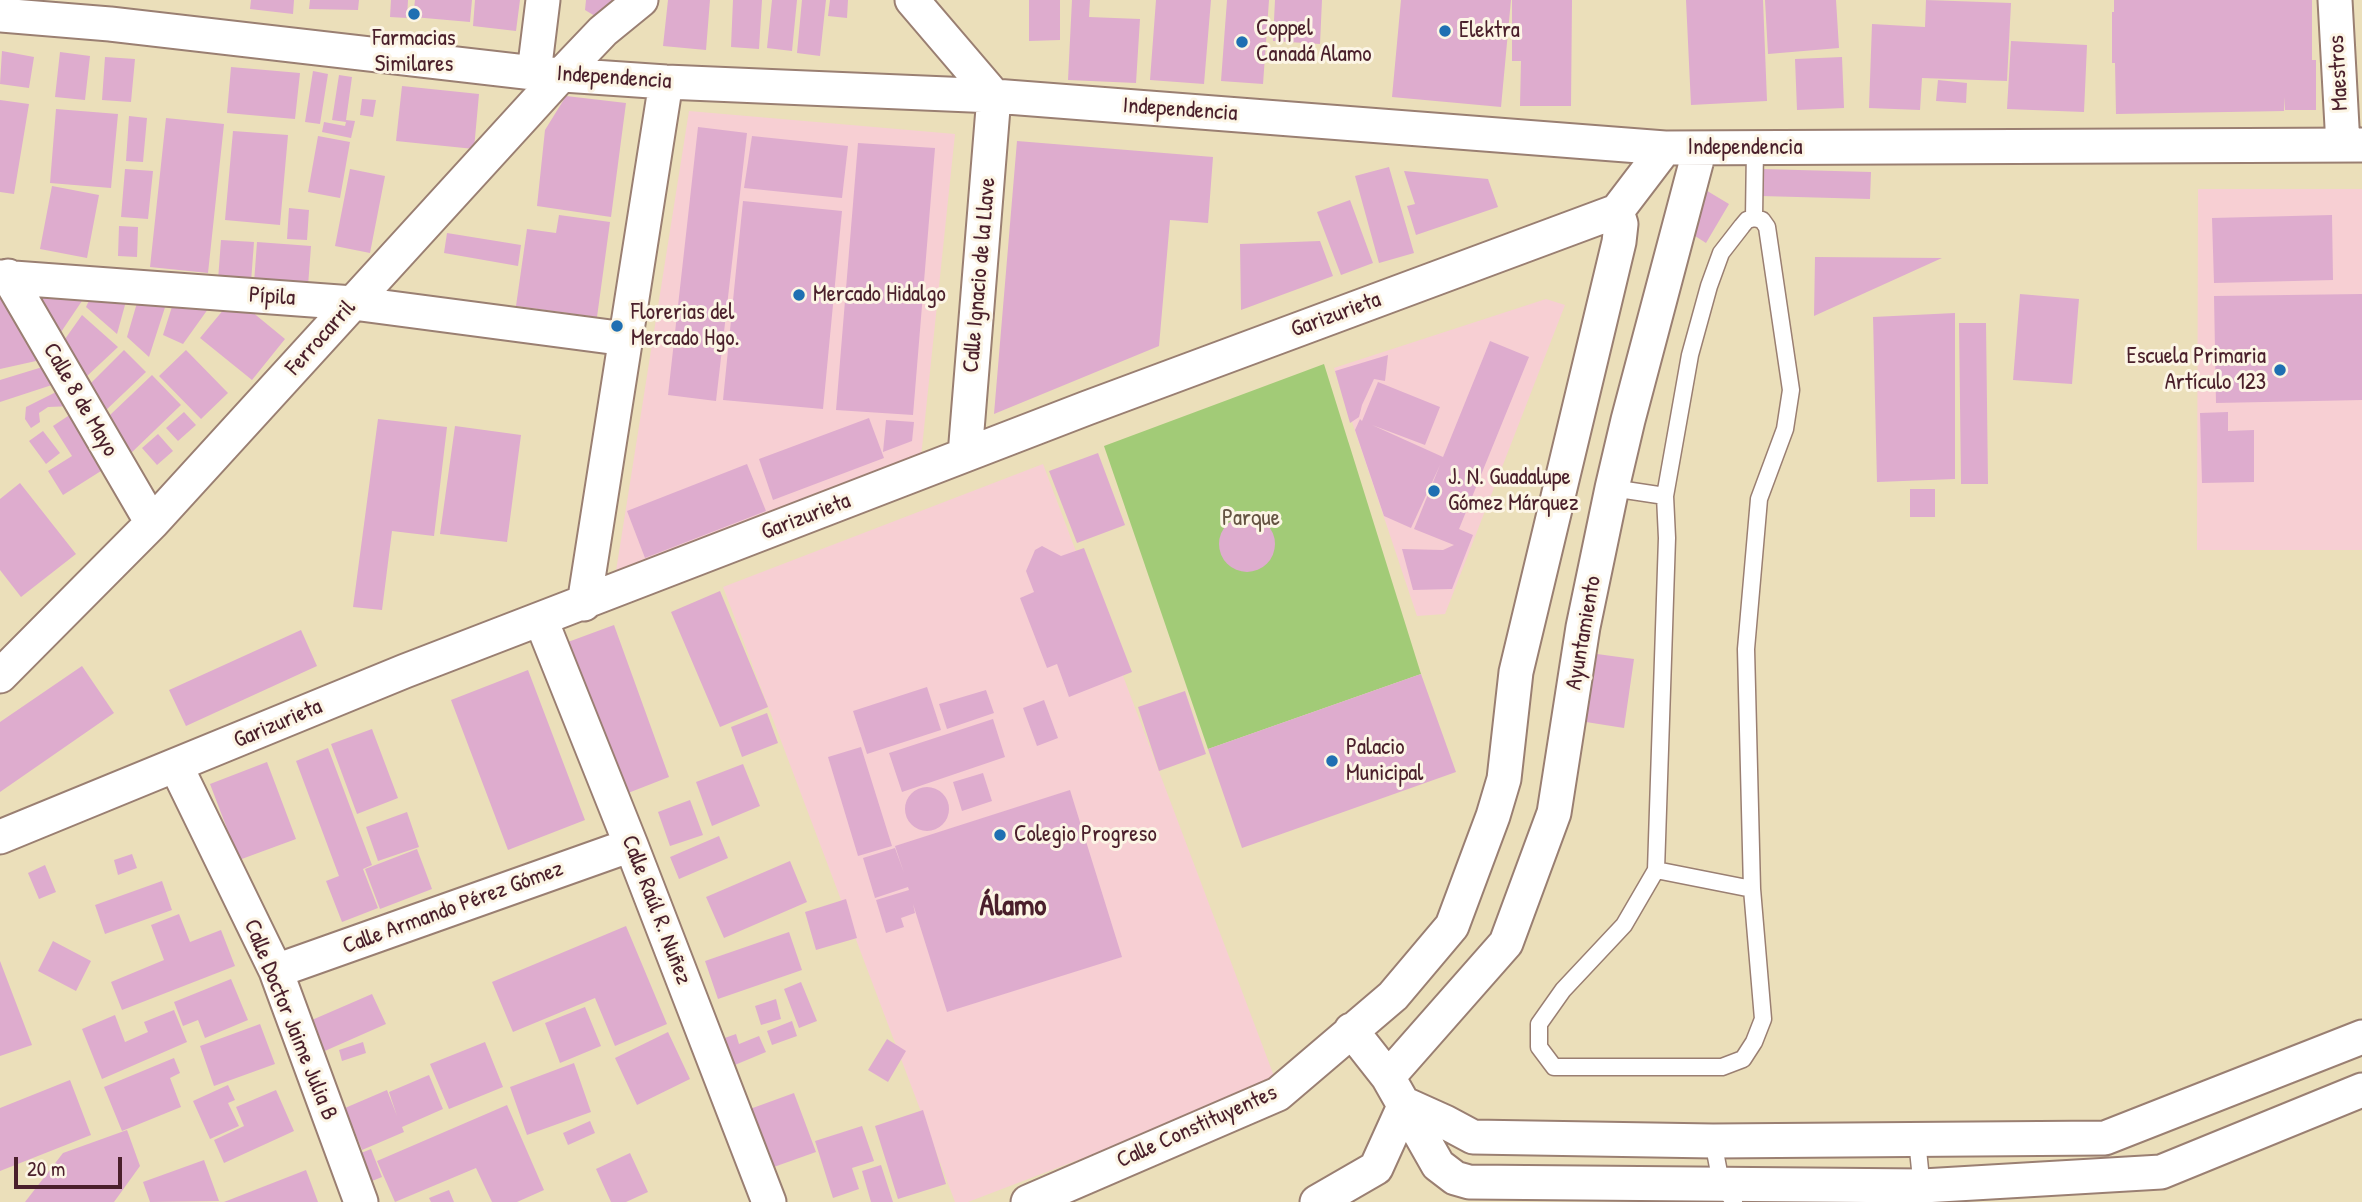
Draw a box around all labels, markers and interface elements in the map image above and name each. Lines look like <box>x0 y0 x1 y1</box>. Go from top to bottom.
marker: Farmacias Similares <box>406 6 422 22</box>
place label: Coppel Canadá Alamo <box>1256 15 1372 69</box>
place label: Elektra <box>1459 17 1520 45</box>
marker: Elektra <box>1437 23 1453 39</box>
place label: Farmacias Similares <box>372 25 456 79</box>
marker: Coppel Canadá Alamo <box>1234 34 1250 50</box>
street label: Maestros <box>2323 35 2355 111</box>
street label: Independencia <box>556 60 672 96</box>
street label: Independencia <box>1122 92 1238 128</box>
street label: Independencia <box>1688 134 1802 162</box>
street label: Calle Ignacio de la Llave <box>958 176 1002 374</box>
place label: Mercado Hidalgo <box>813 281 946 309</box>
street label: Pípila <box>248 282 296 312</box>
street label: Garizurieta <box>1287 286 1385 344</box>
marker: Mercado Hidalgo <box>791 287 807 303</box>
street label: Ferrocarril <box>280 295 362 381</box>
place label: Florerias del Mercado Hgo. <box>631 299 739 353</box>
marker: Florerias del Mercado Hgo. <box>609 318 625 334</box>
street label: Calle 8 de Mayo <box>36 338 124 462</box>
place label: Escuela Primaria Artículo 123 <box>2127 343 2266 397</box>
marker: Escuela Primaria Artículo 123 <box>2272 362 2288 378</box>
place label: J. N. Guadalupe Gómez Márquez <box>1448 464 1579 518</box>
marker: J. N. Guadalupe Gómez Márquez <box>1426 483 1442 499</box>
street label: Garizurieta <box>758 487 854 547</box>
park label: Parque <box>1222 505 1280 533</box>
street label: Ayuntamiento <box>1560 574 1608 692</box>
street label: Garizurieta <box>230 693 326 755</box>
place label: Palacio Municipal <box>1346 734 1423 788</box>
marker: Palacio Municipal <box>1324 753 1340 769</box>
place label: Colegio Progreso <box>1014 821 1157 849</box>
marker: Colegio Progreso <box>992 827 1008 843</box>
street label: Calle Raúl R. Nuñez <box>615 832 697 988</box>
street label: Calle Armando Pérez Gómez <box>339 855 567 961</box>
district label: Álamo <box>980 889 1046 925</box>
street label: Calle Doctor Jaime Julia B <box>237 916 343 1124</box>
street label: Calle Constituyentes <box>1113 1079 1281 1175</box>
scale bar <box>18 1142 126 1186</box>
text: 20 m <box>27 1154 65 1183</box>

